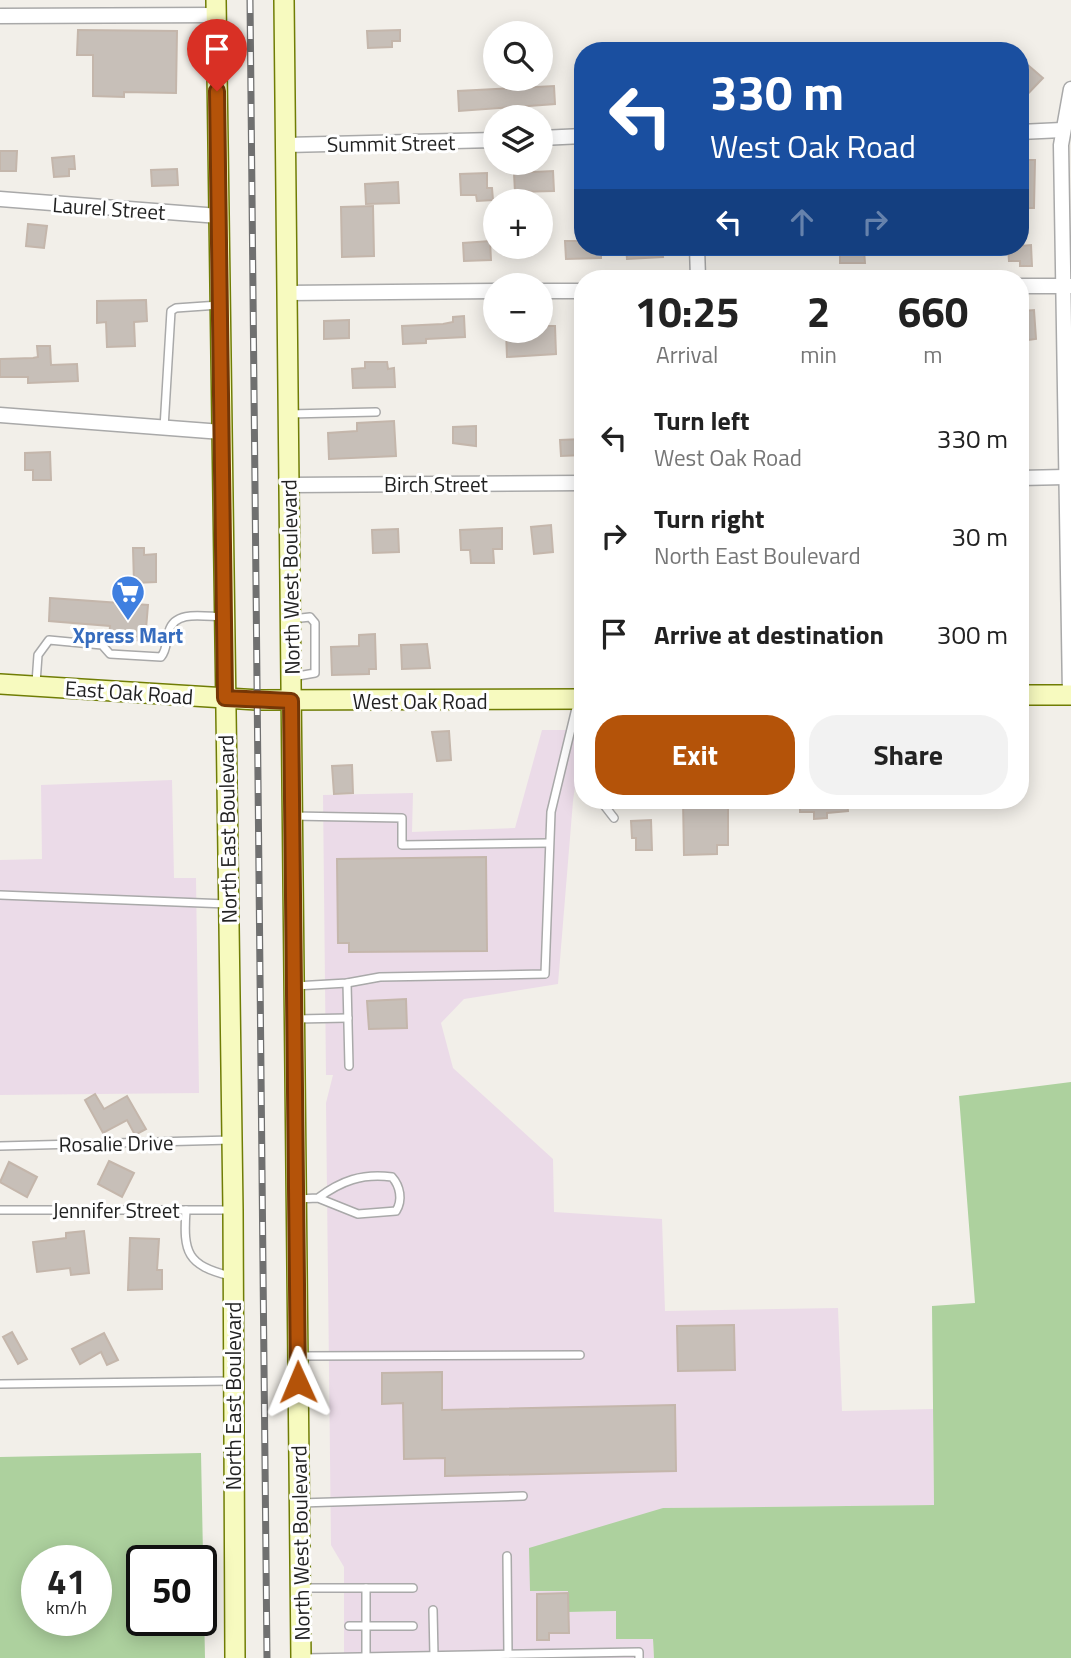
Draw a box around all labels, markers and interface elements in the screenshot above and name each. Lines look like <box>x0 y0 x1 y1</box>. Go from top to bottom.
pin <box>187 19 247 91</box>
map controls <box>483 21 553 343</box>
button: search <box>483 21 553 91</box>
icon: arrive <box>198 30 236 68</box>
text: 330 m <box>710 54 844 129</box>
icon: left <box>595 70 686 161</box>
button: layers <box>483 105 553 175</box>
text: West Oak Road <box>710 122 916 170</box>
street label: Summit Street <box>327 126 456 160</box>
street label: Laurel Street <box>52 188 167 228</box>
button: + <box>483 189 553 259</box>
icon: left <box>710 203 748 241</box>
icon: ahead <box>783 203 821 241</box>
icon: right <box>856 203 894 241</box>
button: − <box>483 273 553 343</box>
text: 10:25 <box>635 279 740 343</box>
text: 2 <box>807 279 830 343</box>
text: 660 <box>898 279 968 343</box>
text: Arrival <box>656 337 718 372</box>
text: min <box>800 337 837 372</box>
text: m <box>923 337 943 372</box>
text: Turn left <box>654 401 749 440</box>
icon: left <box>595 419 633 457</box>
text: 330 m <box>937 419 1008 458</box>
text: West Oak Road <box>654 440 802 475</box>
street label: Birch Street <box>384 468 489 500</box>
street label: North West Boulevard <box>272 479 308 675</box>
text: Turn right <box>654 499 765 538</box>
icon: right <box>595 517 633 555</box>
text: 30 m <box>951 517 1008 556</box>
text: North East Boulevard <box>654 538 861 573</box>
supermarket icon: Xpress Mart <box>109 573 147 622</box>
icon: arrive <box>595 615 633 653</box>
text: Arrive at destination <box>654 615 884 654</box>
text: 300 m <box>937 615 1008 654</box>
place label: Xpress Mart <box>73 619 184 651</box>
street label: East Oak Road <box>64 672 194 712</box>
street label: West Oak Road <box>352 685 488 717</box>
button: Exit <box>595 715 795 795</box>
button: Share <box>809 715 1008 795</box>
street label: North East Boulevard <box>209 734 245 924</box>
street label: Rosalie Drive <box>58 1126 174 1160</box>
street label: Jennifer Street <box>52 1194 180 1226</box>
street label: North East Boulevard <box>217 1302 249 1490</box>
position arrow <box>261 1345 335 1419</box>
street label: North West Boulevard <box>282 1445 318 1641</box>
speed limit sign: 50 <box>126 1545 217 1636</box>
text: 41 <box>47 1554 86 1608</box>
text: km/h <box>46 1594 87 1621</box>

